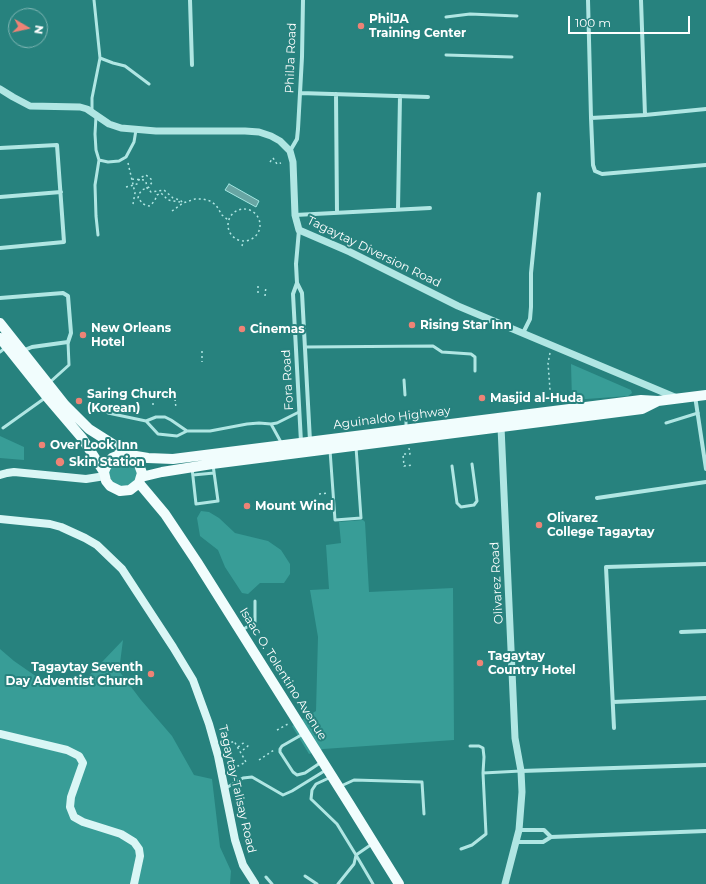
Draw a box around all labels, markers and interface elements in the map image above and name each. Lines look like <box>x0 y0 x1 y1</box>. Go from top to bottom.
north arrow <box>8 8 48 48</box>
scale bar <box>570 8 692 34</box>
place label: PhilJA Training Center <box>369 12 466 40</box>
text: 100 m <box>575 15 611 30</box>
marker: PhilJA Training Center <box>356 21 366 31</box>
street label: PhilJa Road <box>283 22 299 94</box>
text: N <box>31 24 46 35</box>
street label: Tagaytay Diversion Road <box>305 213 443 291</box>
place label: Rising Star Inn <box>420 318 512 332</box>
marker: Rising Star Inn <box>407 320 417 330</box>
place label: New Orleans Hotel <box>91 321 171 349</box>
place label: Cinemas <box>250 322 305 336</box>
marker: Cinemas <box>237 324 247 334</box>
marker: New Orleans Hotel <box>78 330 88 340</box>
street label: Fora Road <box>279 349 297 411</box>
place label: Saring Church (Korean) <box>87 387 177 415</box>
place label: Masjid al-Huda <box>490 391 584 405</box>
marker: Masjid al-Huda <box>477 393 487 403</box>
marker: Saring Church (Korean) <box>74 396 84 406</box>
street label: Aguinaldo Highway <box>332 404 452 432</box>
place label: Over Look Inn <box>50 438 138 452</box>
marker: Over Look Inn <box>37 440 47 450</box>
place label: Skin Station <box>69 455 145 469</box>
marker: Skin Station <box>54 456 66 468</box>
place label: Mount Wind <box>255 499 334 513</box>
marker: Mount Wind <box>242 501 252 511</box>
place label: Olivarez College Tagaytay <box>547 511 654 539</box>
marker: Olivarez College Tagaytay <box>534 520 544 530</box>
street label: Olivarez Road <box>488 541 506 625</box>
street label: Isaac O. Tolentino Avenue <box>236 605 330 743</box>
place label: Tagaytay Country Hotel <box>488 649 576 677</box>
marker: Tagaytay Country Hotel <box>475 658 485 668</box>
place label: Tagaytay Seventh Day Adventist Church <box>5 660 143 688</box>
marker: Tagaytay Seventh Day Adventist Church <box>146 669 156 679</box>
street label: Tagaytay-Talisay Road <box>215 724 259 854</box>

